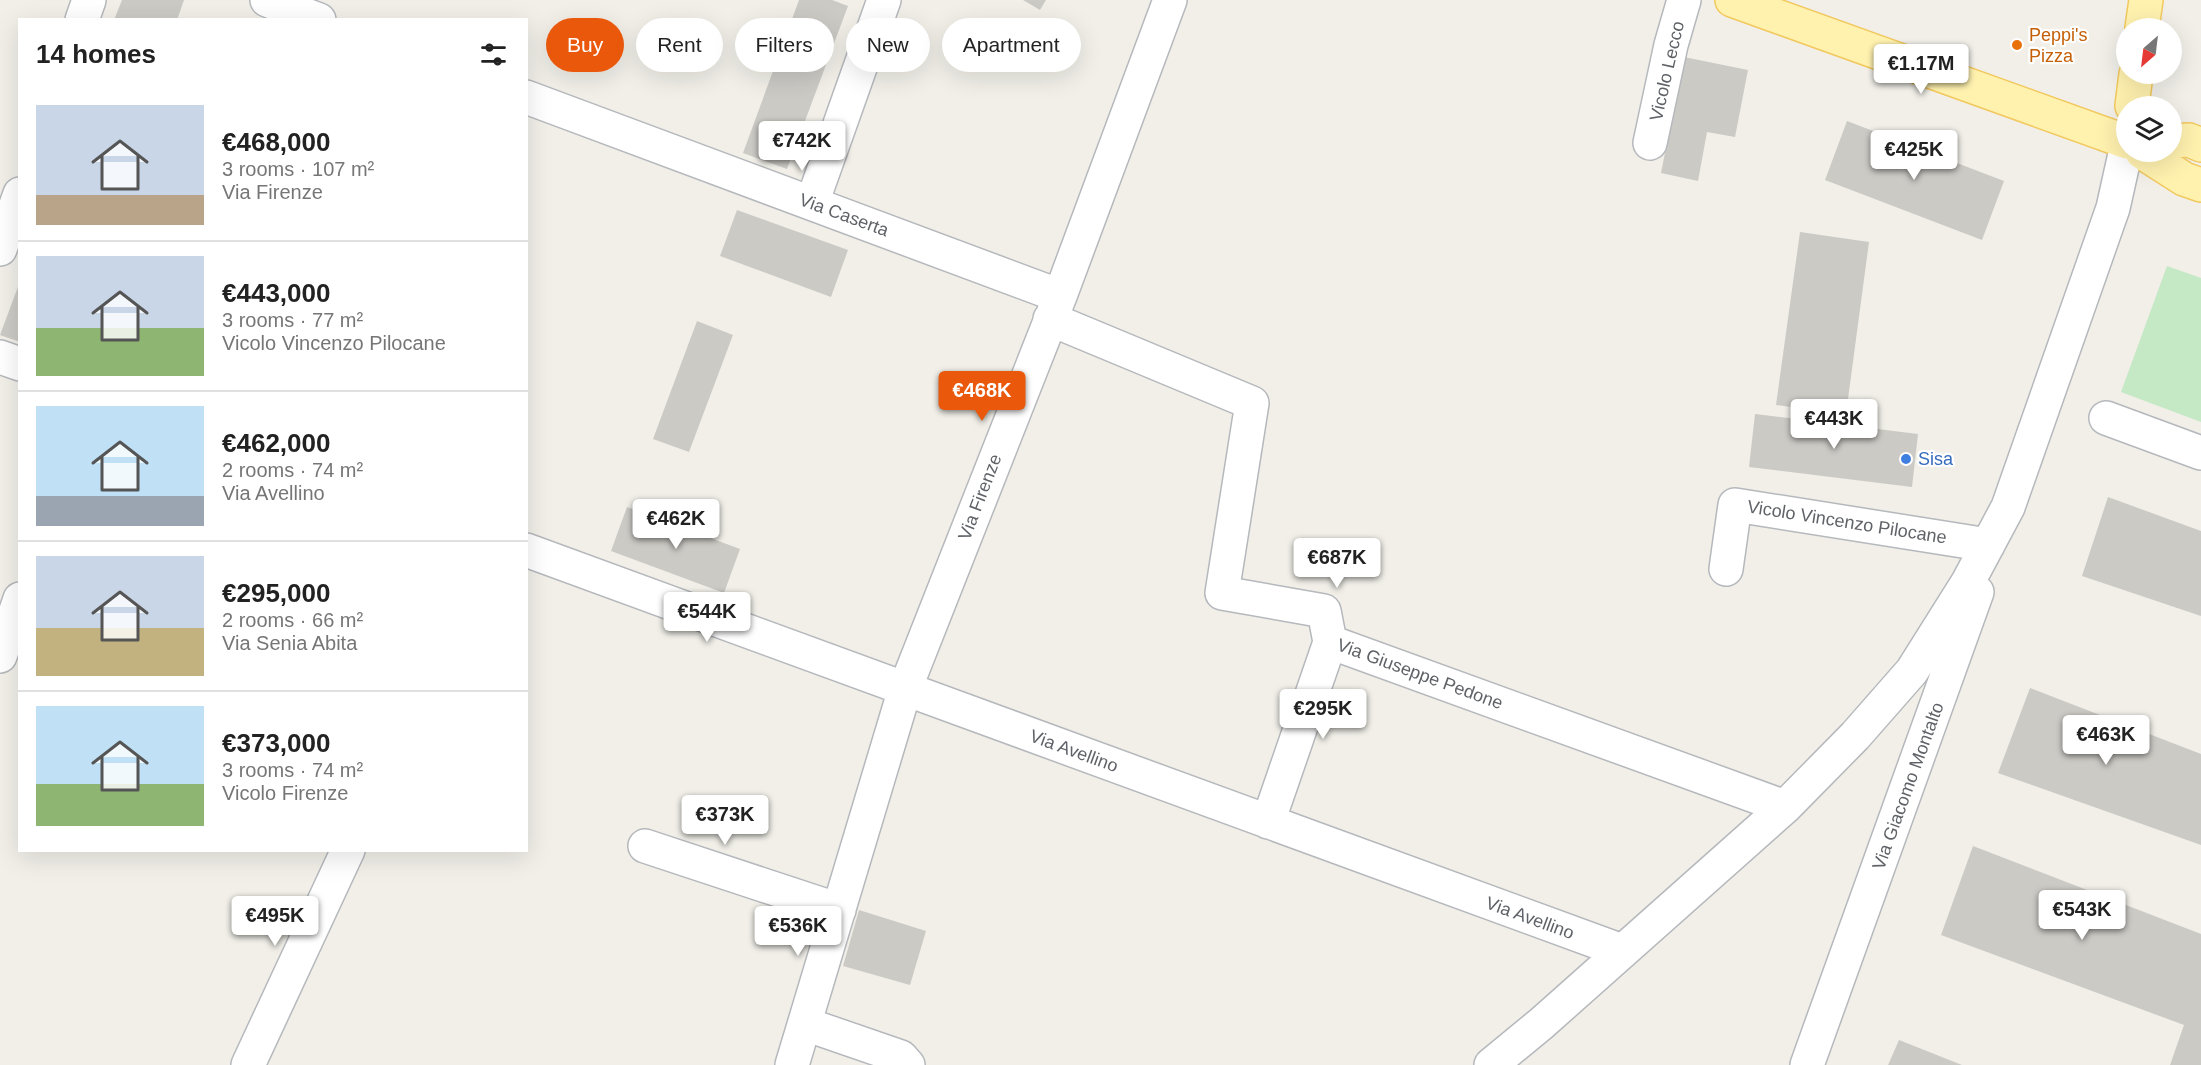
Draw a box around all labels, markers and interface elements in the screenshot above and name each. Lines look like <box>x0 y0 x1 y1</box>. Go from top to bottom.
chip: Buy <box>546 18 624 72</box>
chip: Rent <box>636 18 723 72</box>
chip: Filters <box>735 18 834 72</box>
chip: New <box>846 18 930 72</box>
chip: Apartment <box>942 18 1081 72</box>
north arrow <box>2116 18 2182 84</box>
map controls <box>2116 18 2182 162</box>
street label: Vicolo Lecco <box>1646 19 1688 123</box>
place label: Peppi's Pizza <box>2029 25 2087 66</box>
icon: filters <box>477 38 510 71</box>
marker: Peppi's Pizza <box>2010 38 2024 52</box>
text: 14 homes <box>36 39 156 69</box>
pin: €1.17M <box>1872 44 1970 95</box>
text: €1.17M <box>1888 52 1954 74</box>
button: layers <box>2116 96 2182 162</box>
pin: €742K <box>760 121 844 172</box>
text: €468,000 <box>222 127 330 157</box>
icon: home <box>84 129 156 201</box>
text: €742K <box>773 129 831 151</box>
pin: €425K <box>1872 130 1956 181</box>
text: €425K <box>1885 138 1943 160</box>
text: 3 rooms · 107 m² <box>222 158 374 180</box>
text: Via Firenze <box>222 181 323 203</box>
street label: Via Caserta <box>797 190 892 241</box>
text: €443,000 <box>222 278 330 308</box>
icon: home <box>84 280 156 352</box>
text: 3 rooms · 77 m² <box>222 309 363 331</box>
text: Vicolo Vincenzo Pilocane <box>222 332 446 354</box>
pin: €468K <box>940 371 1024 422</box>
text: €468K <box>953 379 1011 401</box>
pin: €443K <box>1792 399 1876 450</box>
text: €443K <box>1805 407 1863 429</box>
text: €462,000 <box>222 428 330 458</box>
icon: home <box>84 430 156 502</box>
place label: Sisa <box>1918 449 1954 469</box>
street label: Via Firenze <box>954 451 1006 543</box>
marker: Sisa <box>1899 452 1913 466</box>
text: 2 rooms · 74 m² <box>222 459 363 481</box>
text: Via Avellino <box>222 482 325 504</box>
street label: Vicolo Vincenzo Pilocane <box>1746 496 1948 548</box>
pin: €462K <box>634 499 718 550</box>
text: €462K <box>647 507 705 529</box>
pin: €687K <box>1295 538 1379 589</box>
text: €687K <box>1308 546 1366 568</box>
text: €295,000 <box>222 578 330 608</box>
icon: home <box>84 580 156 652</box>
pin: €544K <box>665 592 749 643</box>
text: €544K <box>678 600 736 622</box>
text: 2 rooms · 66 m² <box>222 609 363 631</box>
text: Via Senia Abita <box>222 632 357 654</box>
street label: Via Giuseppe Pedone <box>1334 635 1506 713</box>
pin: €295K <box>1281 689 1365 740</box>
text: €295K <box>1294 697 1352 719</box>
street label: Via Giacomo Montalto <box>1868 700 1948 872</box>
pin: €463K <box>2064 715 2148 766</box>
text: €463K <box>2077 723 2135 745</box>
street label: Via Avellino <box>1027 726 1121 776</box>
text: €373,000 <box>222 728 330 758</box>
icon: home <box>84 730 156 802</box>
text: 3 rooms · 74 m² <box>222 759 363 781</box>
text: Vicolo Firenze <box>222 782 348 804</box>
pin: €373K <box>683 795 767 846</box>
text: €373K <box>696 803 754 825</box>
pin: €543K <box>2040 890 2124 941</box>
street label: Via Avellino <box>1483 893 1577 943</box>
pin: €495K <box>233 896 317 947</box>
text: €543K <box>2053 898 2111 920</box>
text: €495K <box>246 904 304 926</box>
pin: €536K <box>756 906 840 957</box>
text: €536K <box>769 914 827 936</box>

